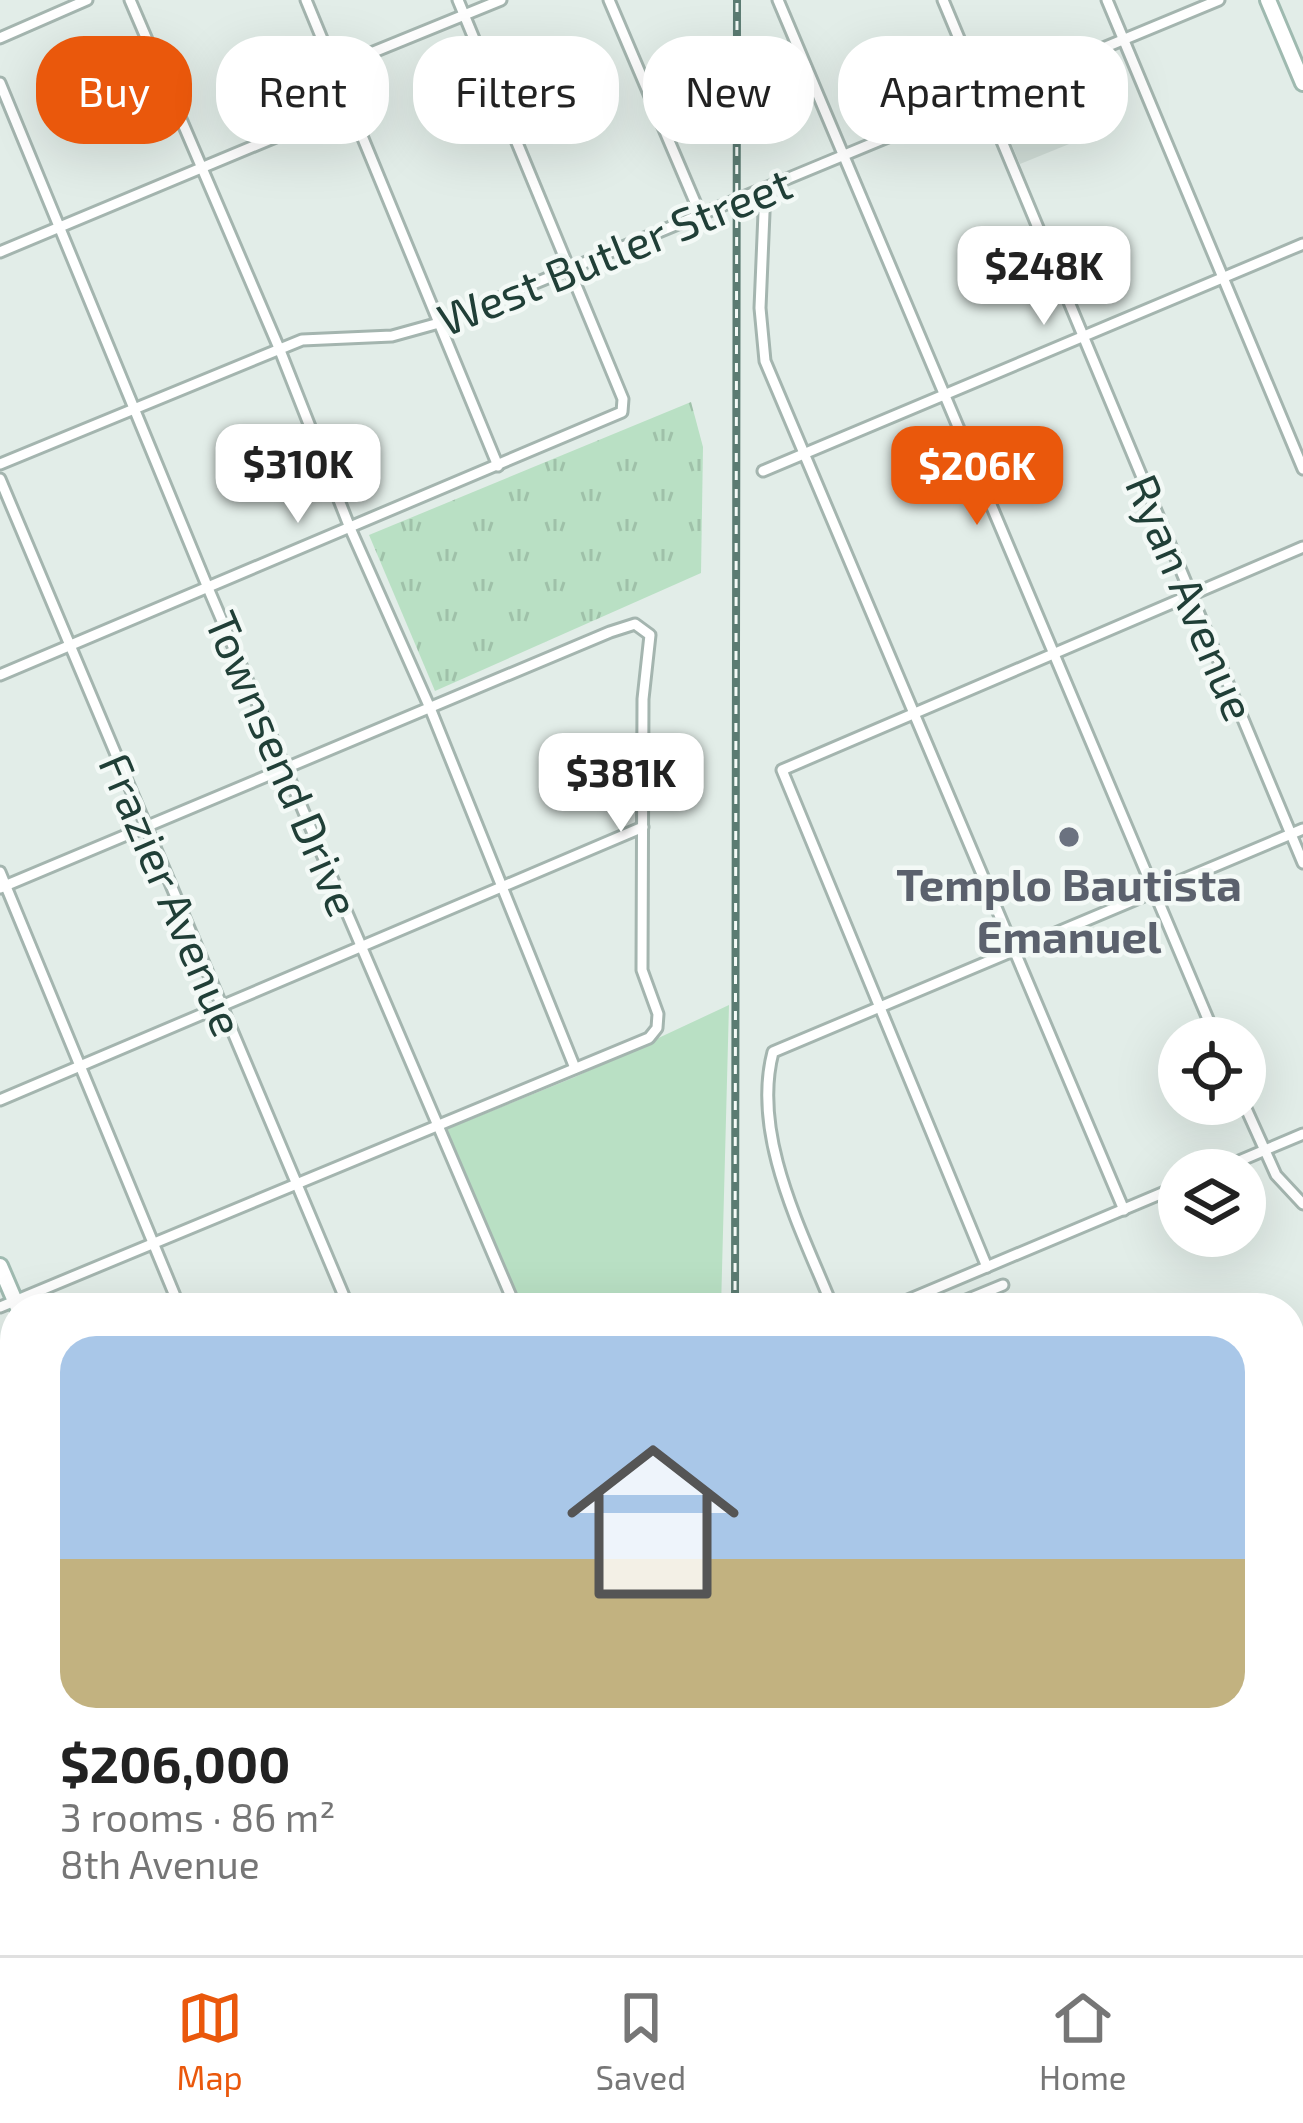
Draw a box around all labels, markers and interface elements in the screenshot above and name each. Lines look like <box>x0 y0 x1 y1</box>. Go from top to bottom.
chip: Buy <box>36 36 192 144</box>
chip: Rent <box>216 36 389 144</box>
chip: Filters <box>413 36 619 144</box>
chip: New <box>643 36 814 144</box>
chip: Apartment <box>838 36 1128 144</box>
street label: West Butler Street <box>429 154 799 346</box>
pin: $248K <box>960 226 1128 328</box>
text: $248K <box>984 241 1104 288</box>
pin: $310K <box>214 424 382 526</box>
pin: $206K <box>893 426 1061 528</box>
text: $310K <box>243 439 353 486</box>
text: $206K <box>918 441 1036 488</box>
street label: Ryan Avenue <box>1116 466 1268 728</box>
street label: Townsend Drive <box>196 603 372 923</box>
pin: $381K <box>537 733 705 835</box>
street label: Frazier Avenue <box>89 745 257 1043</box>
text: $381K <box>566 748 676 795</box>
marker: Templo Bautista Emanuel <box>1056 824 1082 850</box>
place label: Templo Bautista Emanuel <box>896 856 1242 962</box>
map controls <box>1158 1017 1266 1257</box>
button: locate <box>1158 1017 1266 1125</box>
button: layers <box>1158 1149 1266 1257</box>
icon: home <box>545 1414 761 1630</box>
text: $206,000 <box>60 1732 290 1793</box>
text: 3 rooms · 86 m² <box>60 1793 335 1840</box>
text: 8th Avenue <box>60 1840 260 1887</box>
tab: Map <box>176 1985 243 2097</box>
tab: Saved <box>596 1985 686 2097</box>
tab: Home <box>1039 1985 1127 2097</box>

